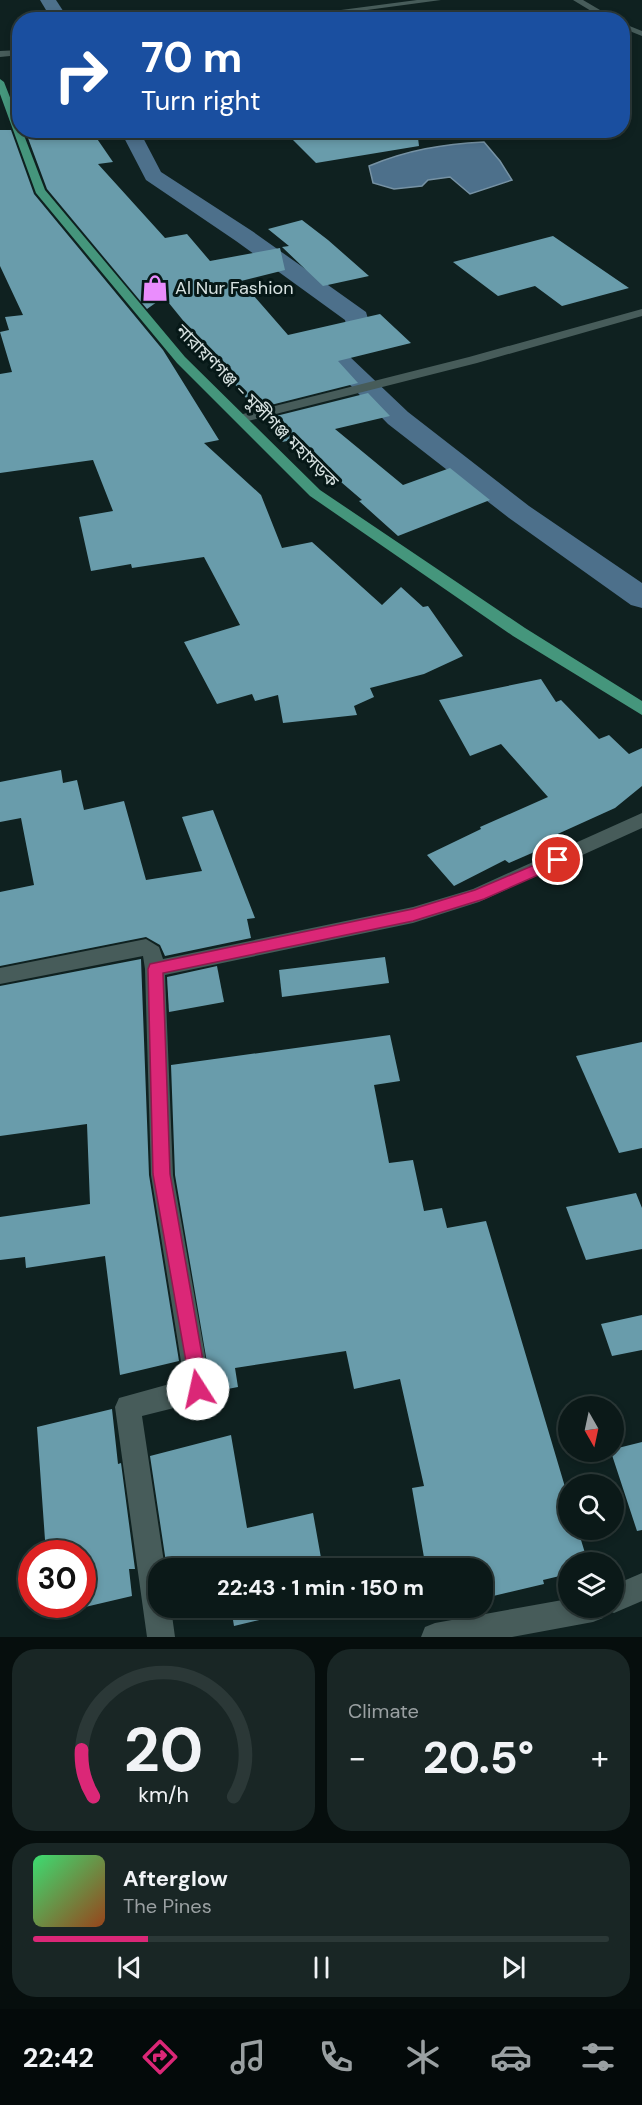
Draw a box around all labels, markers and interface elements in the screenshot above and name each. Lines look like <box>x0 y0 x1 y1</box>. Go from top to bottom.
text: 70 m <box>141 30 242 85</box>
icon: right <box>42 36 120 114</box>
text: Turn right <box>141 83 261 118</box>
shop icon: Al Nur Fashion <box>140 273 170 303</box>
place label: Al Nur Fashion <box>175 276 293 300</box>
street label: নারায়ণগঞ্জ - মুন্সীগঞ্জ মহাসড়ক <box>170 319 344 493</box>
pin <box>532 834 583 885</box>
icon: arrive <box>541 843 574 876</box>
position arrow <box>166 1357 230 1421</box>
north arrow <box>558 1396 624 1462</box>
map controls <box>558 1396 624 1618</box>
button: search <box>558 1474 624 1540</box>
speed limit sign: 30 <box>18 1540 96 1618</box>
button: layers <box>558 1552 624 1618</box>
text: 22:43 · 1 min · 150 m <box>217 1573 424 1602</box>
text: Climate <box>348 1698 419 1724</box>
text: 20 <box>124 1709 203 1790</box>
text: 20.5° <box>423 1728 534 1787</box>
text: − <box>348 1736 366 1779</box>
text: + <box>591 1736 609 1779</box>
text: km/h <box>138 1781 189 1809</box>
text: Afterglow <box>123 1864 228 1893</box>
text: The Pines <box>123 1893 212 1919</box>
icon: previous <box>113 1951 146 1984</box>
icon: pause <box>305 1951 338 1984</box>
icon: next <box>497 1951 530 1984</box>
icon: directions <box>139 2036 181 2078</box>
icon: music <box>227 2036 269 2078</box>
icon: phone <box>315 2036 357 2078</box>
icon: climate <box>402 2036 444 2078</box>
icon: car <box>490 2036 532 2078</box>
icon: filters <box>577 2036 619 2078</box>
text: 22:42 <box>23 2040 94 2075</box>

